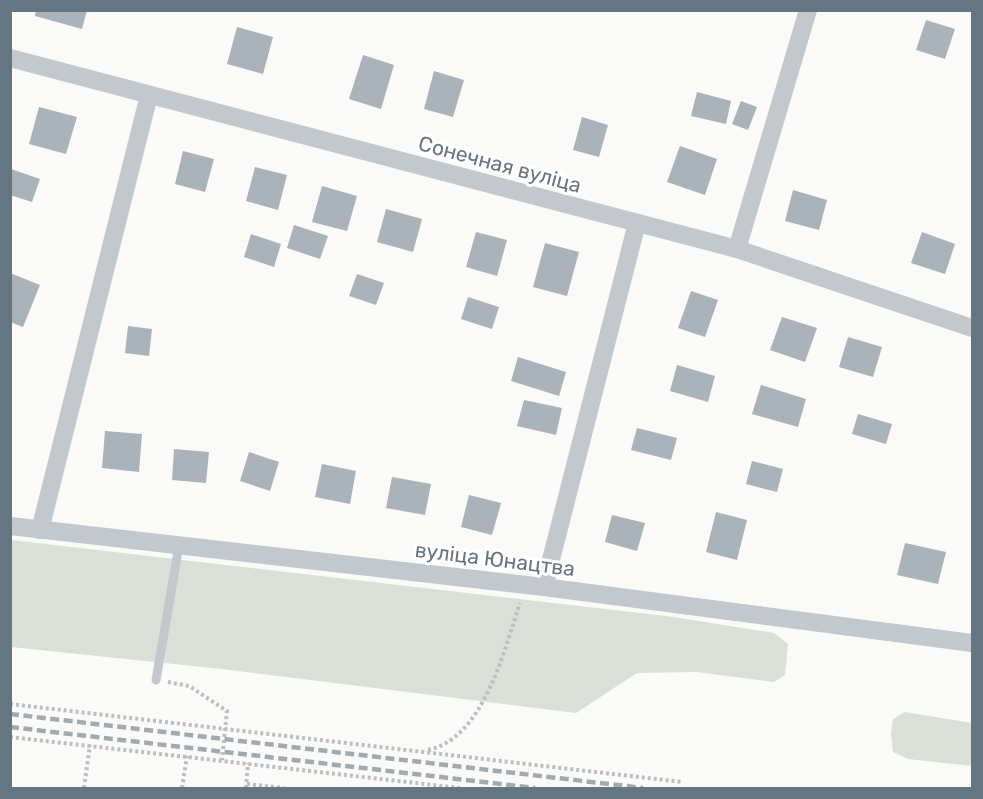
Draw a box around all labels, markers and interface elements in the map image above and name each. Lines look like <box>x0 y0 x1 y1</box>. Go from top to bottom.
street label: Сонечная вуліца <box>416 130 584 198</box>
street label: вуліца Юнацтва <box>414 537 576 581</box>

